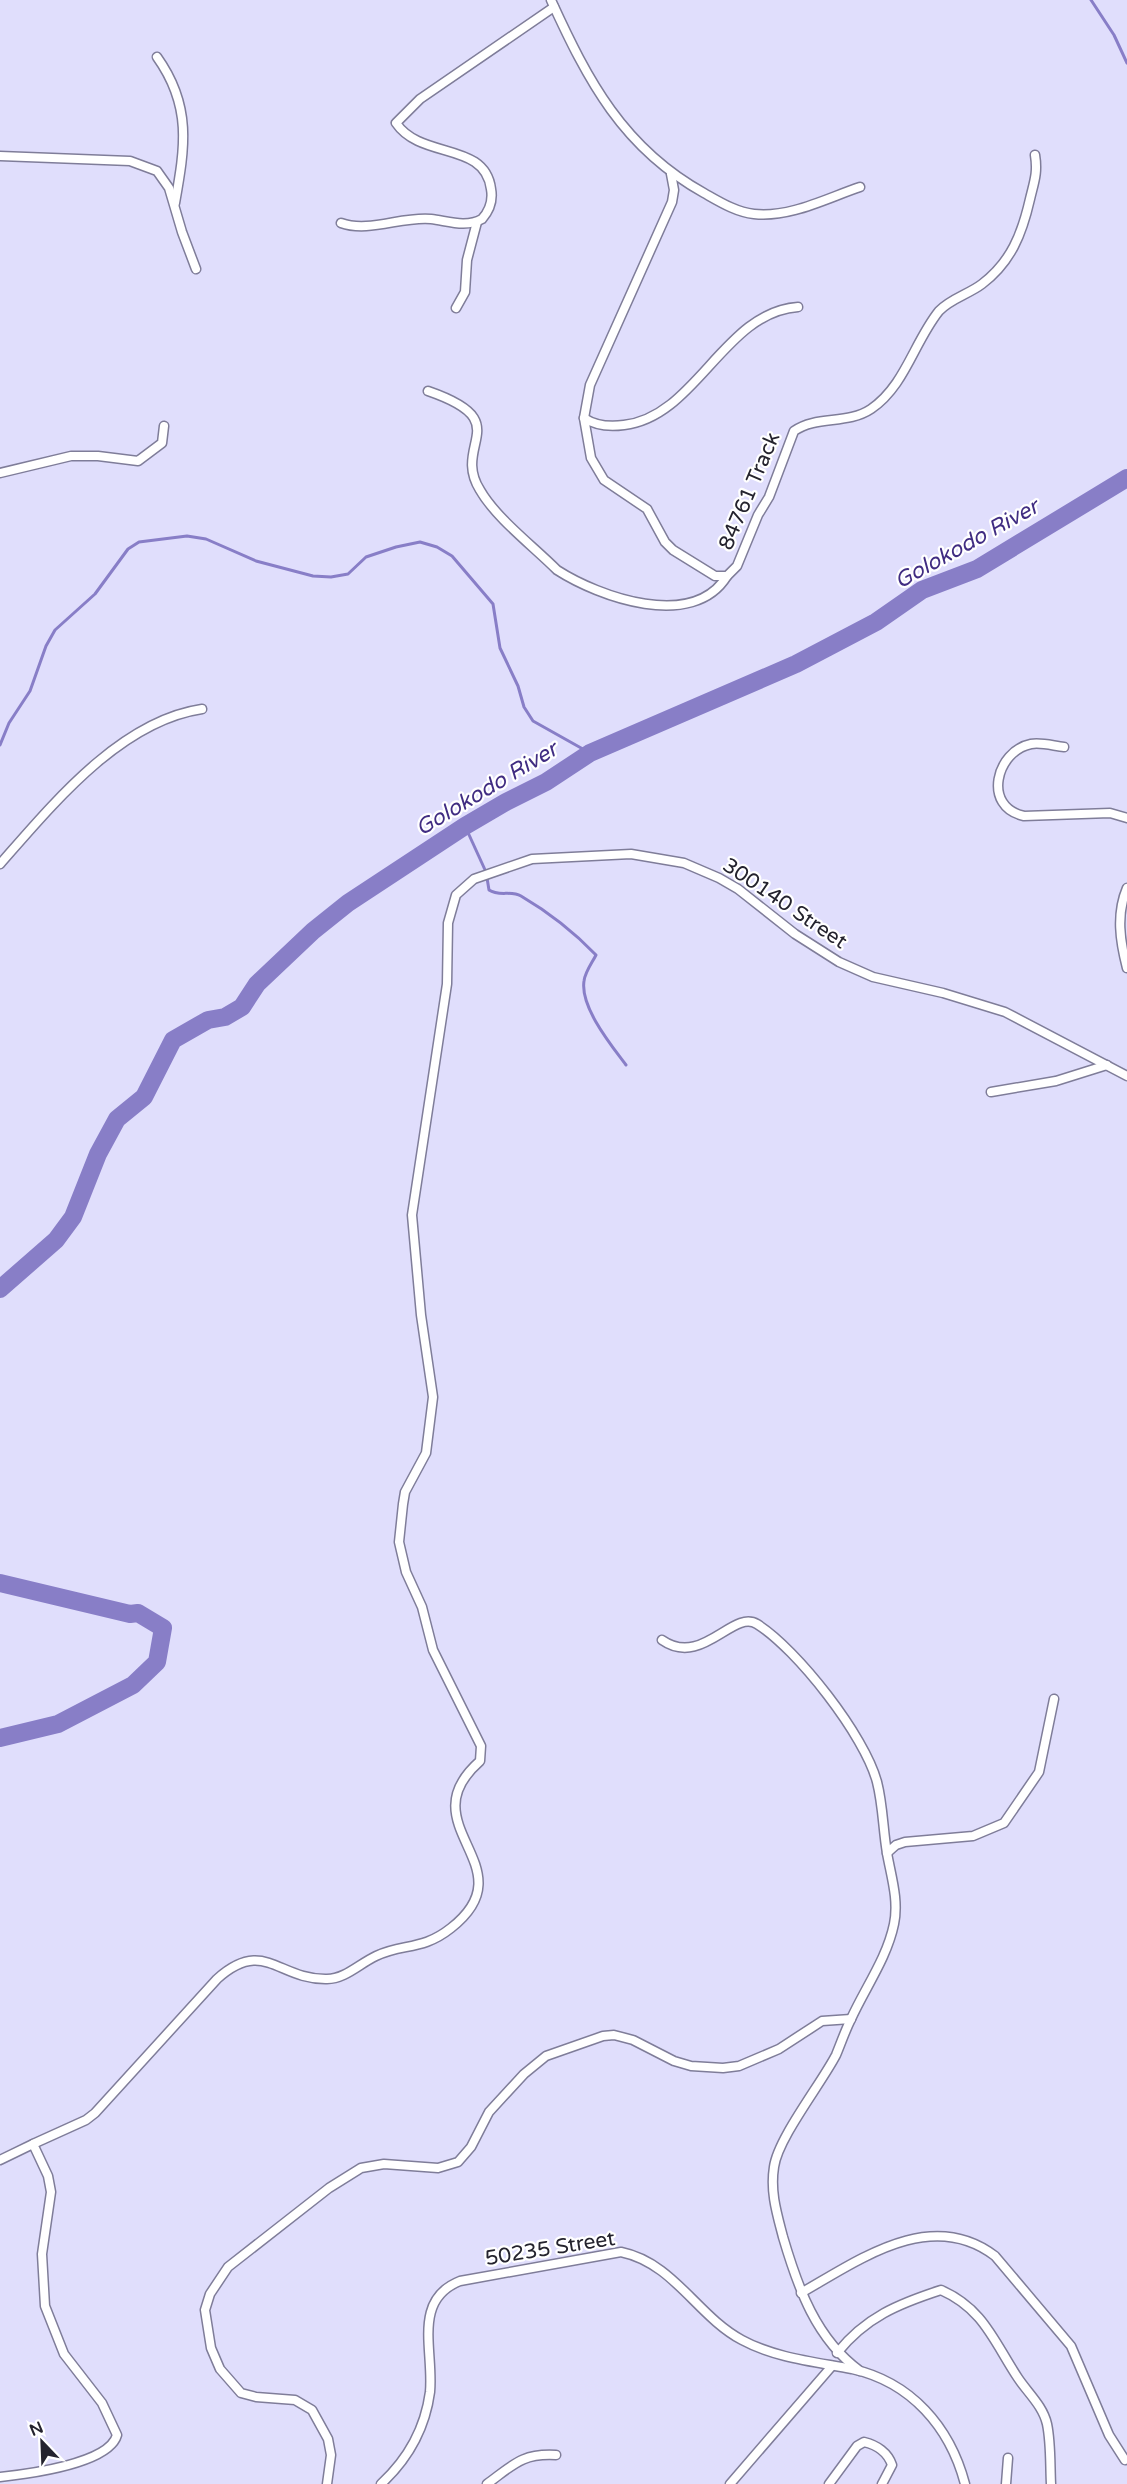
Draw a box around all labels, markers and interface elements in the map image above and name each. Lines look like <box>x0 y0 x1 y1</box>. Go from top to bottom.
street label: 84761 Track <box>713 429 785 554</box>
water label: Golokodo River <box>890 492 1045 594</box>
water label: Golokodo River <box>411 735 564 841</box>
street label: 300140 Street <box>718 853 852 954</box>
street label: 50235 Street <box>483 2226 617 2271</box>
north arrow <box>12 2412 72 2472</box>
text: N <box>27 2417 46 2441</box>

